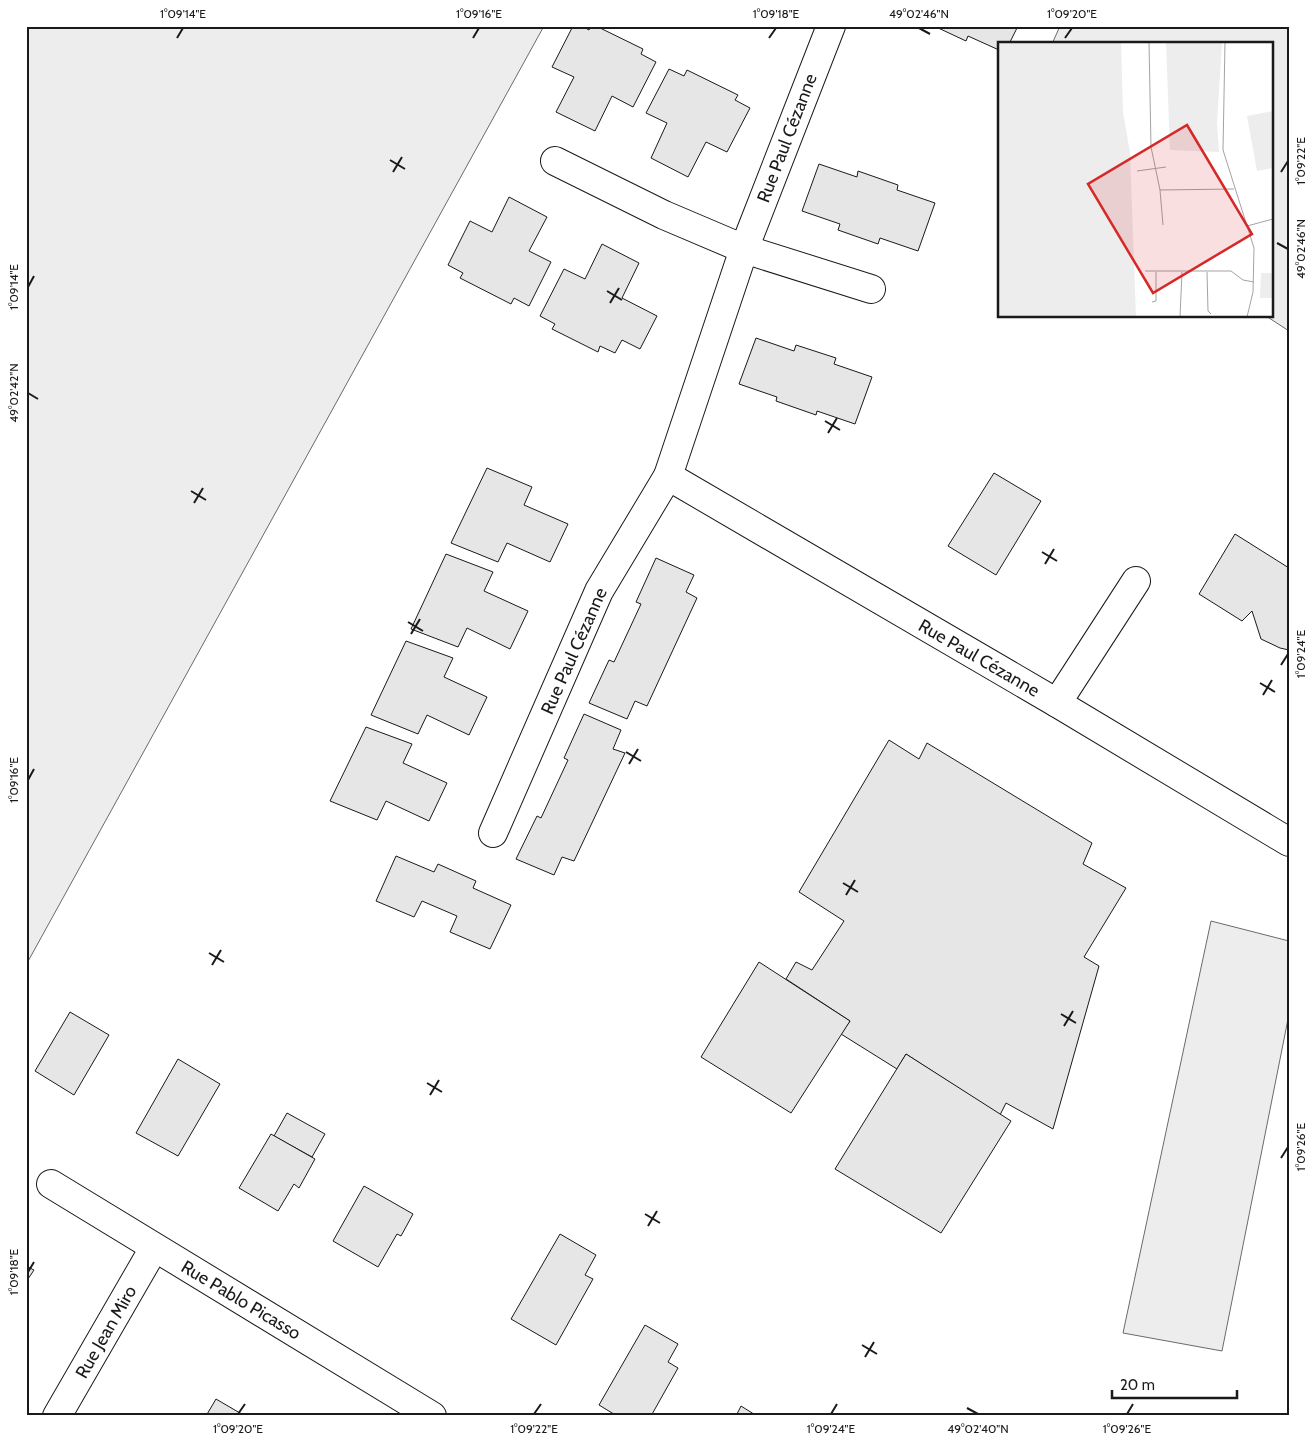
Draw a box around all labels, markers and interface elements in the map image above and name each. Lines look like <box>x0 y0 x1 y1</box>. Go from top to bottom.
text: 1°09'14"E <box>160 6 206 21</box>
text: 1°09'16"E <box>456 6 502 21</box>
text: 1°09'18"E <box>753 6 800 21</box>
text: 49°02'46"N <box>889 6 949 21</box>
text: 1°09'20"E <box>1047 6 1097 21</box>
inset map <box>998 42 1272 318</box>
street label: Rue Paul Cézanne <box>752 70 822 206</box>
text: 1°09'22"E <box>1293 137 1308 185</box>
text: 49°02'46"N <box>1293 219 1308 279</box>
text: 1°09'14"E <box>6 264 21 310</box>
text: 49°02'42"N <box>6 363 21 423</box>
street label: Rue Paul Cézanne <box>536 584 612 718</box>
street label: Rue Paul Cézanne <box>914 614 1044 702</box>
text: 1°09'24"E <box>1293 630 1308 678</box>
text: 1°09'16"E <box>6 757 21 803</box>
text: 1°09'26"E <box>1293 1123 1308 1171</box>
text: 1°09'18"E <box>6 1248 21 1295</box>
street label: Rue Pablo Picasso <box>177 1256 305 1344</box>
street label: Rue Jean Miro <box>71 1282 141 1382</box>
scale bar <box>1112 1367 1238 1399</box>
text: 20 m <box>1120 1376 1155 1394</box>
text: 1°09'20"E <box>213 1421 263 1436</box>
text: 1°09'22"E <box>510 1421 558 1436</box>
text: 1°09'24"E <box>807 1421 855 1436</box>
text: 49°02'40"N <box>947 1421 1009 1436</box>
text: 1°09'26"E <box>1103 1421 1151 1436</box>

